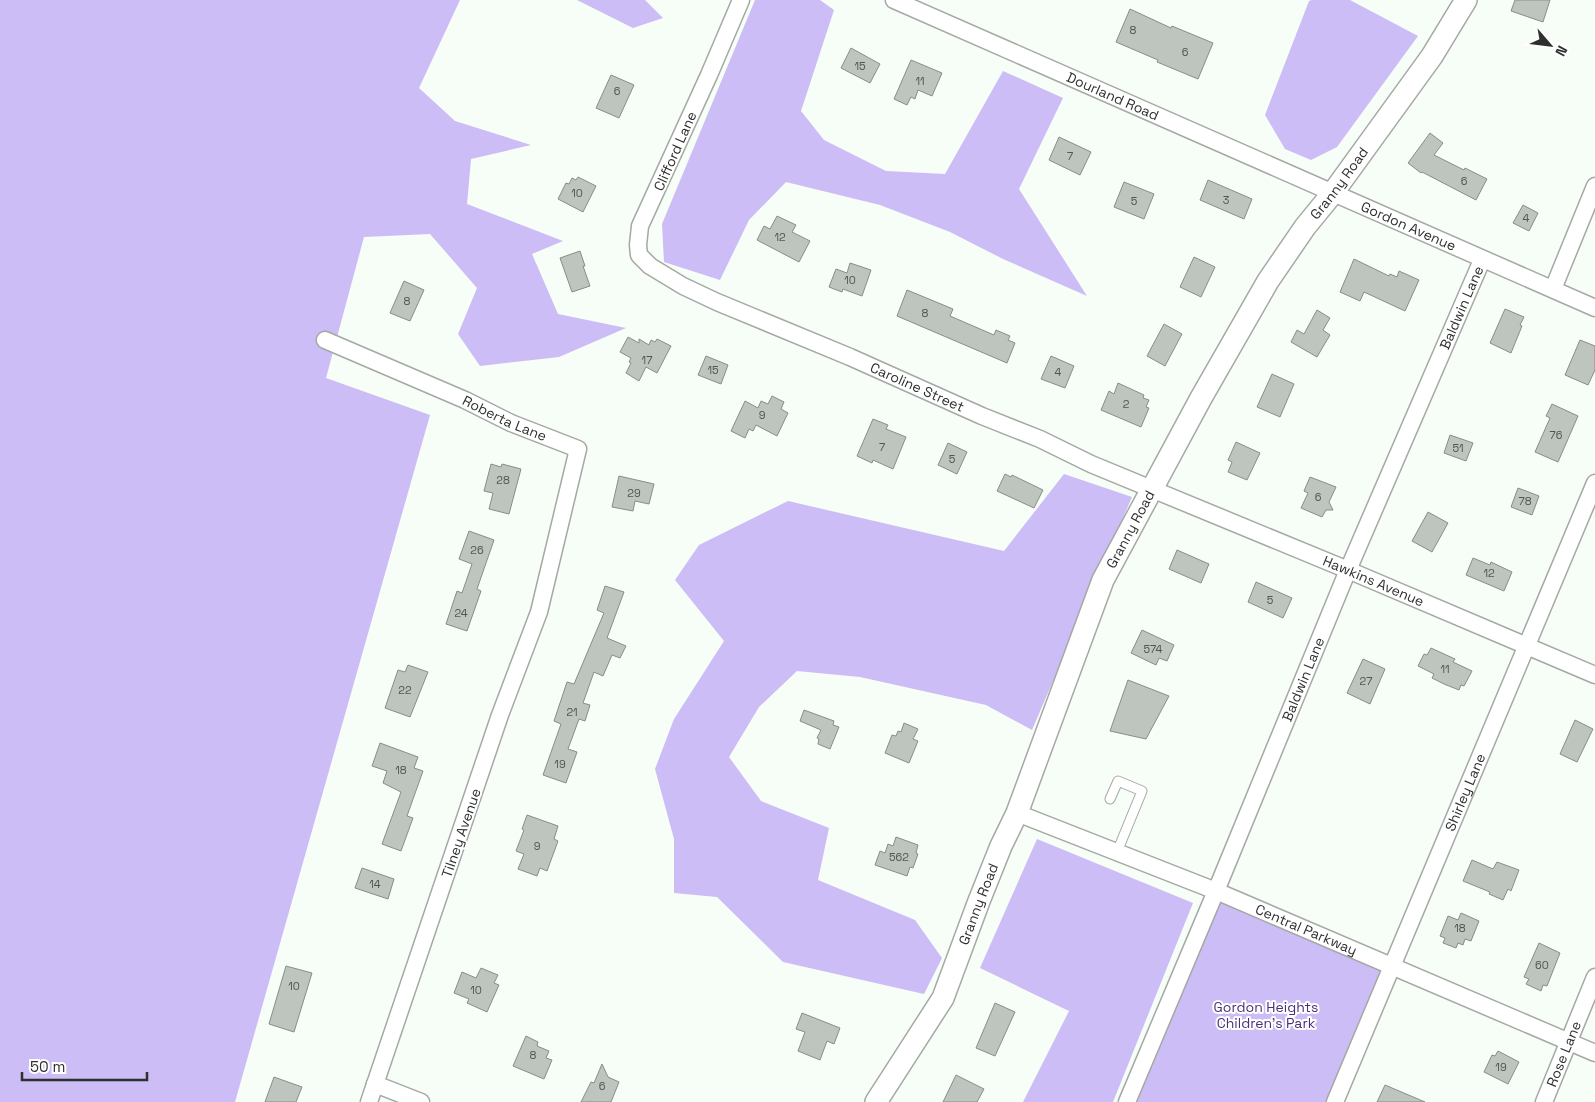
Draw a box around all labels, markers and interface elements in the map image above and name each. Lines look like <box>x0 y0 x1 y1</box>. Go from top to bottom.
north arrow <box>1525 20 1575 70</box>
house number: 8 <box>1130 23 1137 37</box>
text: N <box>1551 43 1572 59</box>
house number: 6 <box>1182 45 1189 59</box>
house number: 15 <box>854 59 866 73</box>
street label: Dourland Road <box>1064 68 1162 124</box>
house number: 11 <box>915 74 925 88</box>
house number: 6 <box>614 84 621 98</box>
street label: Clifford Lane <box>649 108 701 194</box>
street label: Granny Road <box>1306 143 1372 223</box>
house number: 7 <box>1067 149 1073 163</box>
house number: 6 <box>1461 174 1468 188</box>
house number: 10 <box>571 186 583 200</box>
house number: 3 <box>1223 193 1230 207</box>
house number: 5 <box>1131 194 1138 208</box>
street label: Gordon Avenue <box>1358 197 1459 255</box>
house number: 4 <box>1523 211 1530 225</box>
house number: 12 <box>774 230 786 244</box>
street label: Baldwin Lane <box>1435 263 1487 352</box>
house number: 10 <box>844 273 856 287</box>
house number: 8 <box>404 294 411 308</box>
house number: 8 <box>922 306 929 320</box>
house number: 17 <box>642 353 652 367</box>
street label: Caroline Street <box>867 358 967 416</box>
house number: 15 <box>707 363 719 377</box>
house number: 4 <box>1055 365 1062 379</box>
street label: Roberta Lane <box>459 391 549 445</box>
house number: 2 <box>1123 397 1130 411</box>
house number: 9 <box>759 408 766 422</box>
house number: 76 <box>1550 428 1563 442</box>
house number: 7 <box>879 440 885 454</box>
house number: 51 <box>1452 441 1464 455</box>
house number: 5 <box>949 452 956 466</box>
house number: 28 <box>496 473 510 487</box>
house number: 29 <box>627 486 641 500</box>
street label: Granny Road <box>1102 487 1159 571</box>
house number: 6 <box>1315 490 1322 504</box>
house number: 78 <box>1518 494 1532 508</box>
house number: 26 <box>470 543 484 557</box>
street label: Hawkins Avenue <box>1320 552 1427 610</box>
house number: 12 <box>1483 566 1495 580</box>
house number: 5 <box>1267 593 1274 607</box>
house number: 24 <box>454 606 468 620</box>
street label: Baldwin Lane <box>1278 635 1328 724</box>
house number: 574 <box>1144 642 1163 656</box>
house number: 11 <box>1440 662 1450 676</box>
house number: 27 <box>1360 674 1372 688</box>
house number: 22 <box>398 683 412 697</box>
house number: 21 <box>566 705 578 719</box>
street label: Shirley Lane <box>1441 751 1489 834</box>
house number: 19 <box>554 757 566 771</box>
house number: 18 <box>395 763 407 777</box>
street label: Tilney Avenue <box>437 786 485 880</box>
house number: 9 <box>534 839 541 853</box>
house number: 562 <box>889 850 909 864</box>
street label: Granny Road <box>954 861 1002 947</box>
house number: 14 <box>369 877 381 891</box>
street label: Central Parkway <box>1253 900 1360 959</box>
house number: 18 <box>1454 921 1466 935</box>
house number: 60 <box>1535 958 1549 972</box>
house number: 10 <box>288 979 300 993</box>
house number: 10 <box>470 983 482 997</box>
park label: Gordon Heights Children's Park <box>1214 998 1318 1032</box>
street label: Rose Lane <box>1542 1018 1585 1089</box>
house number: 8 <box>530 1048 537 1062</box>
scale bar <box>22 1050 148 1082</box>
text: 50 m <box>30 1057 65 1076</box>
house number: 19 <box>1495 1060 1507 1074</box>
house number: 6 <box>599 1079 606 1093</box>

